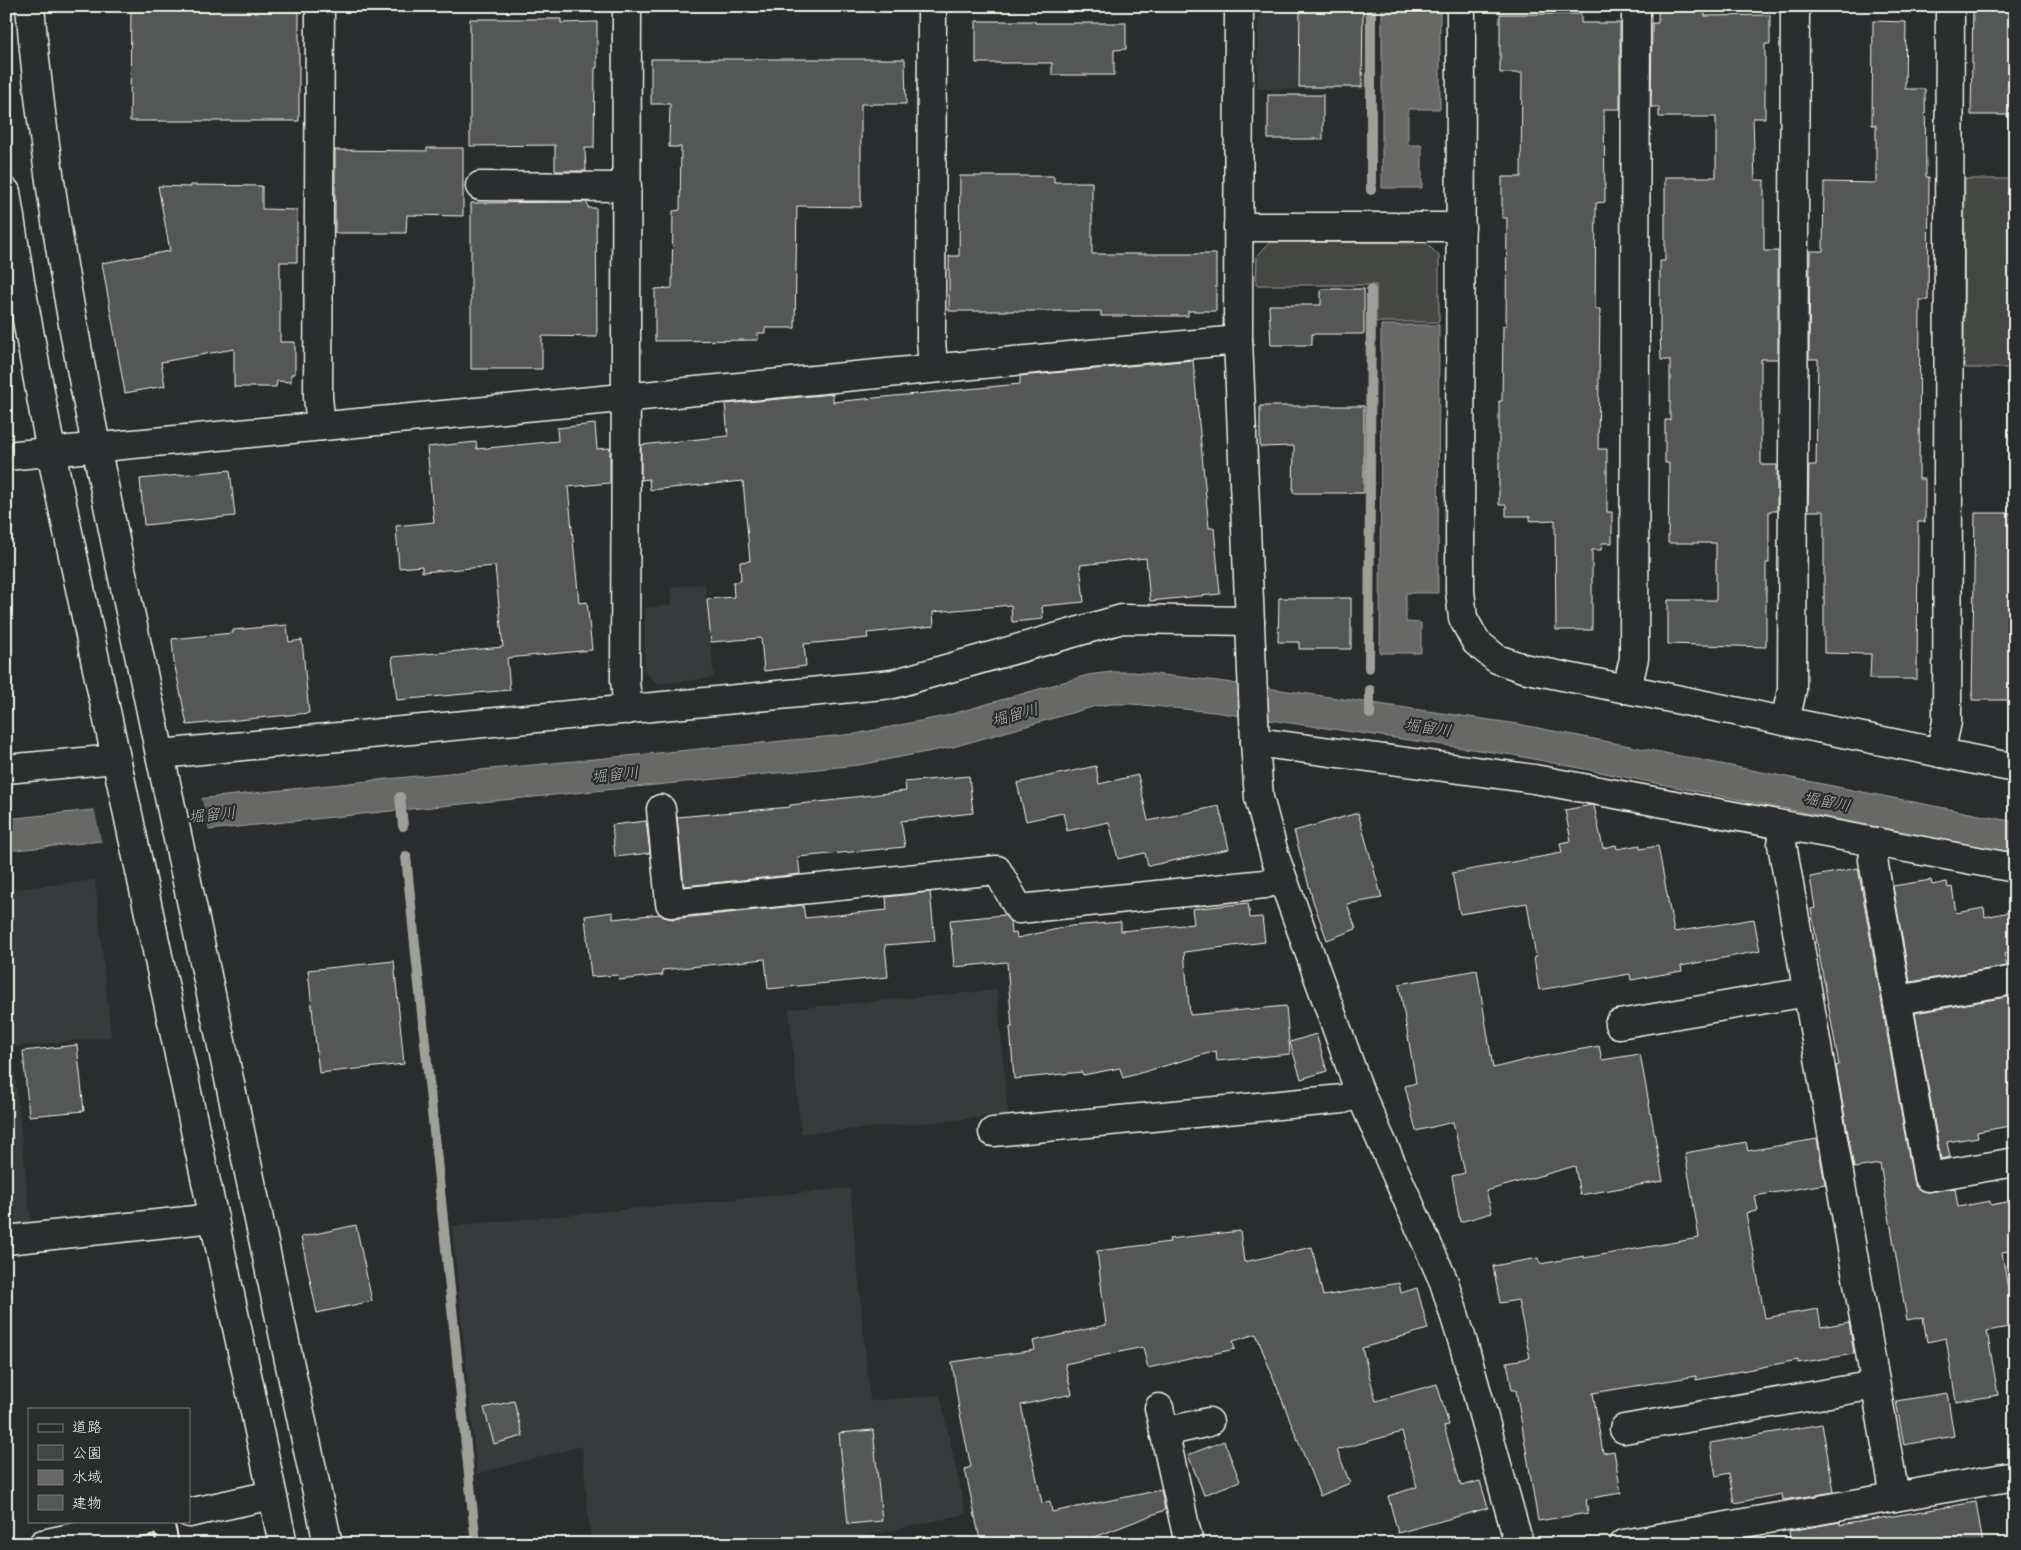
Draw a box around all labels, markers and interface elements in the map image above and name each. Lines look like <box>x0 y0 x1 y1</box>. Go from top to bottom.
water label: 堀留川 <box>988 694 1042 735</box>
water label: 堀留川 <box>1402 710 1454 745</box>
water label: 堀留川 <box>590 758 640 791</box>
water label: 堀留川 <box>1801 783 1853 820</box>
water label: 堀留川 <box>187 798 237 831</box>
legend <box>28 1408 190 1522</box>
text: 道路 <box>72 1414 102 1440</box>
text: 公園 <box>72 1440 102 1466</box>
text: 水域 <box>72 1464 102 1490</box>
text: 建物 <box>72 1490 102 1516</box>

